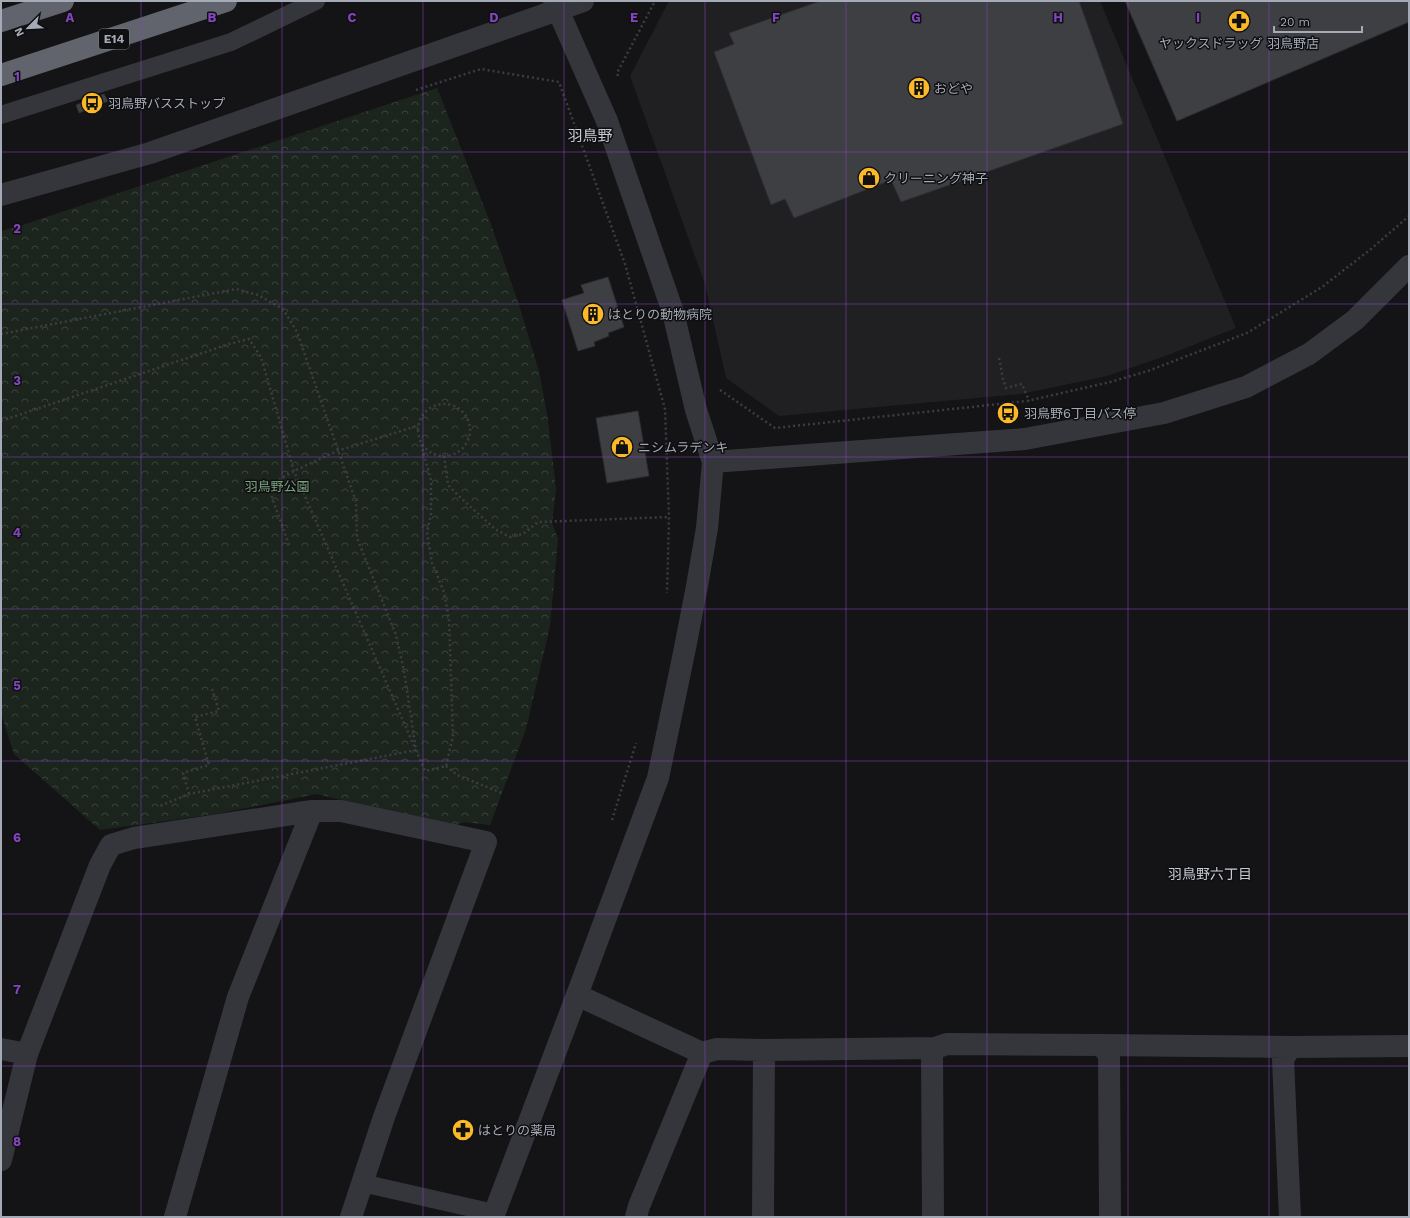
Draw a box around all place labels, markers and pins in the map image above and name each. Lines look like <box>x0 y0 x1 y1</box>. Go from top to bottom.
pharmacy icon: ヤックスドラッグ 羽鳥野店 <box>1226 8 1252 34</box>
place label: ヤックスドラッグ 羽鳥野店 <box>1159 36 1319 51</box>
building icon: おどや <box>906 75 932 101</box>
place label: おどや <box>934 81 973 96</box>
bus stop icon: 羽鳥野バスストップ <box>79 90 105 116</box>
place label: 羽鳥野バスストップ <box>108 96 225 111</box>
shop icon: クリーニング神子 <box>856 165 882 191</box>
place label: クリーニング神子 <box>884 171 988 186</box>
building icon: はとりの動物病院 <box>580 301 606 327</box>
place label: はとりの動物病院 <box>608 307 712 322</box>
bus stop icon: 羽鳥野6丁目バス停 <box>995 400 1021 426</box>
place label: 羽鳥野6丁目バス停 <box>1024 406 1136 421</box>
shop icon: ニシムラデンキ <box>609 434 635 460</box>
place label: ニシムラデンキ <box>638 440 728 455</box>
pharmacy icon: はとりの薬局 <box>450 1117 476 1143</box>
place label: はとりの薬局 <box>478 1123 556 1138</box>

